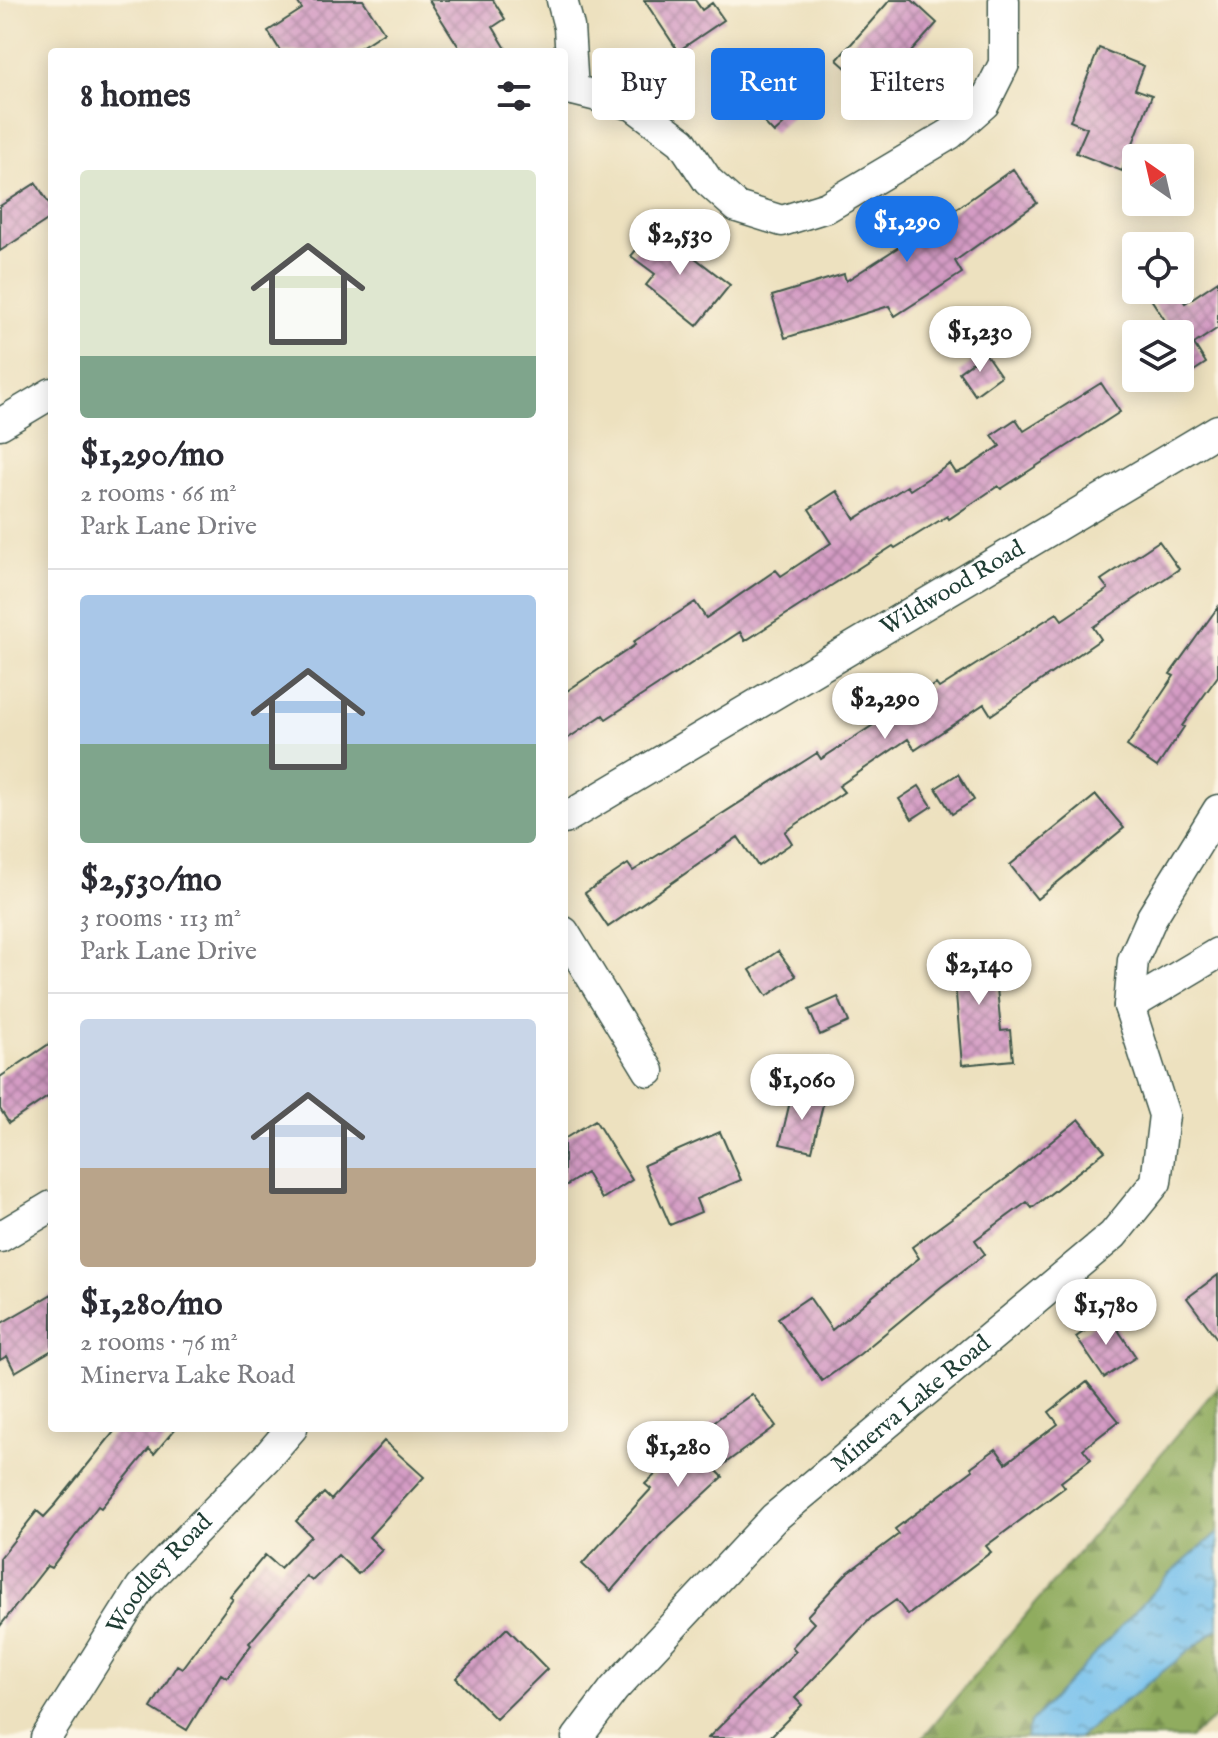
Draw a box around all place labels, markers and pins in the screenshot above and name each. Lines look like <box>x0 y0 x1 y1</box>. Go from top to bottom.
pin: $1,290 <box>842 196 972 264</box>
pin: $2,530 <box>615 209 745 277</box>
pin: $1,230 <box>915 306 1045 374</box>
pin: $2,290 <box>820 673 950 741</box>
pin: $2,140 <box>914 939 1044 1007</box>
pin: $1,060 <box>737 1054 867 1122</box>
pin: $1,780 <box>1041 1279 1171 1347</box>
pin: $1,280 <box>613 1421 743 1489</box>

